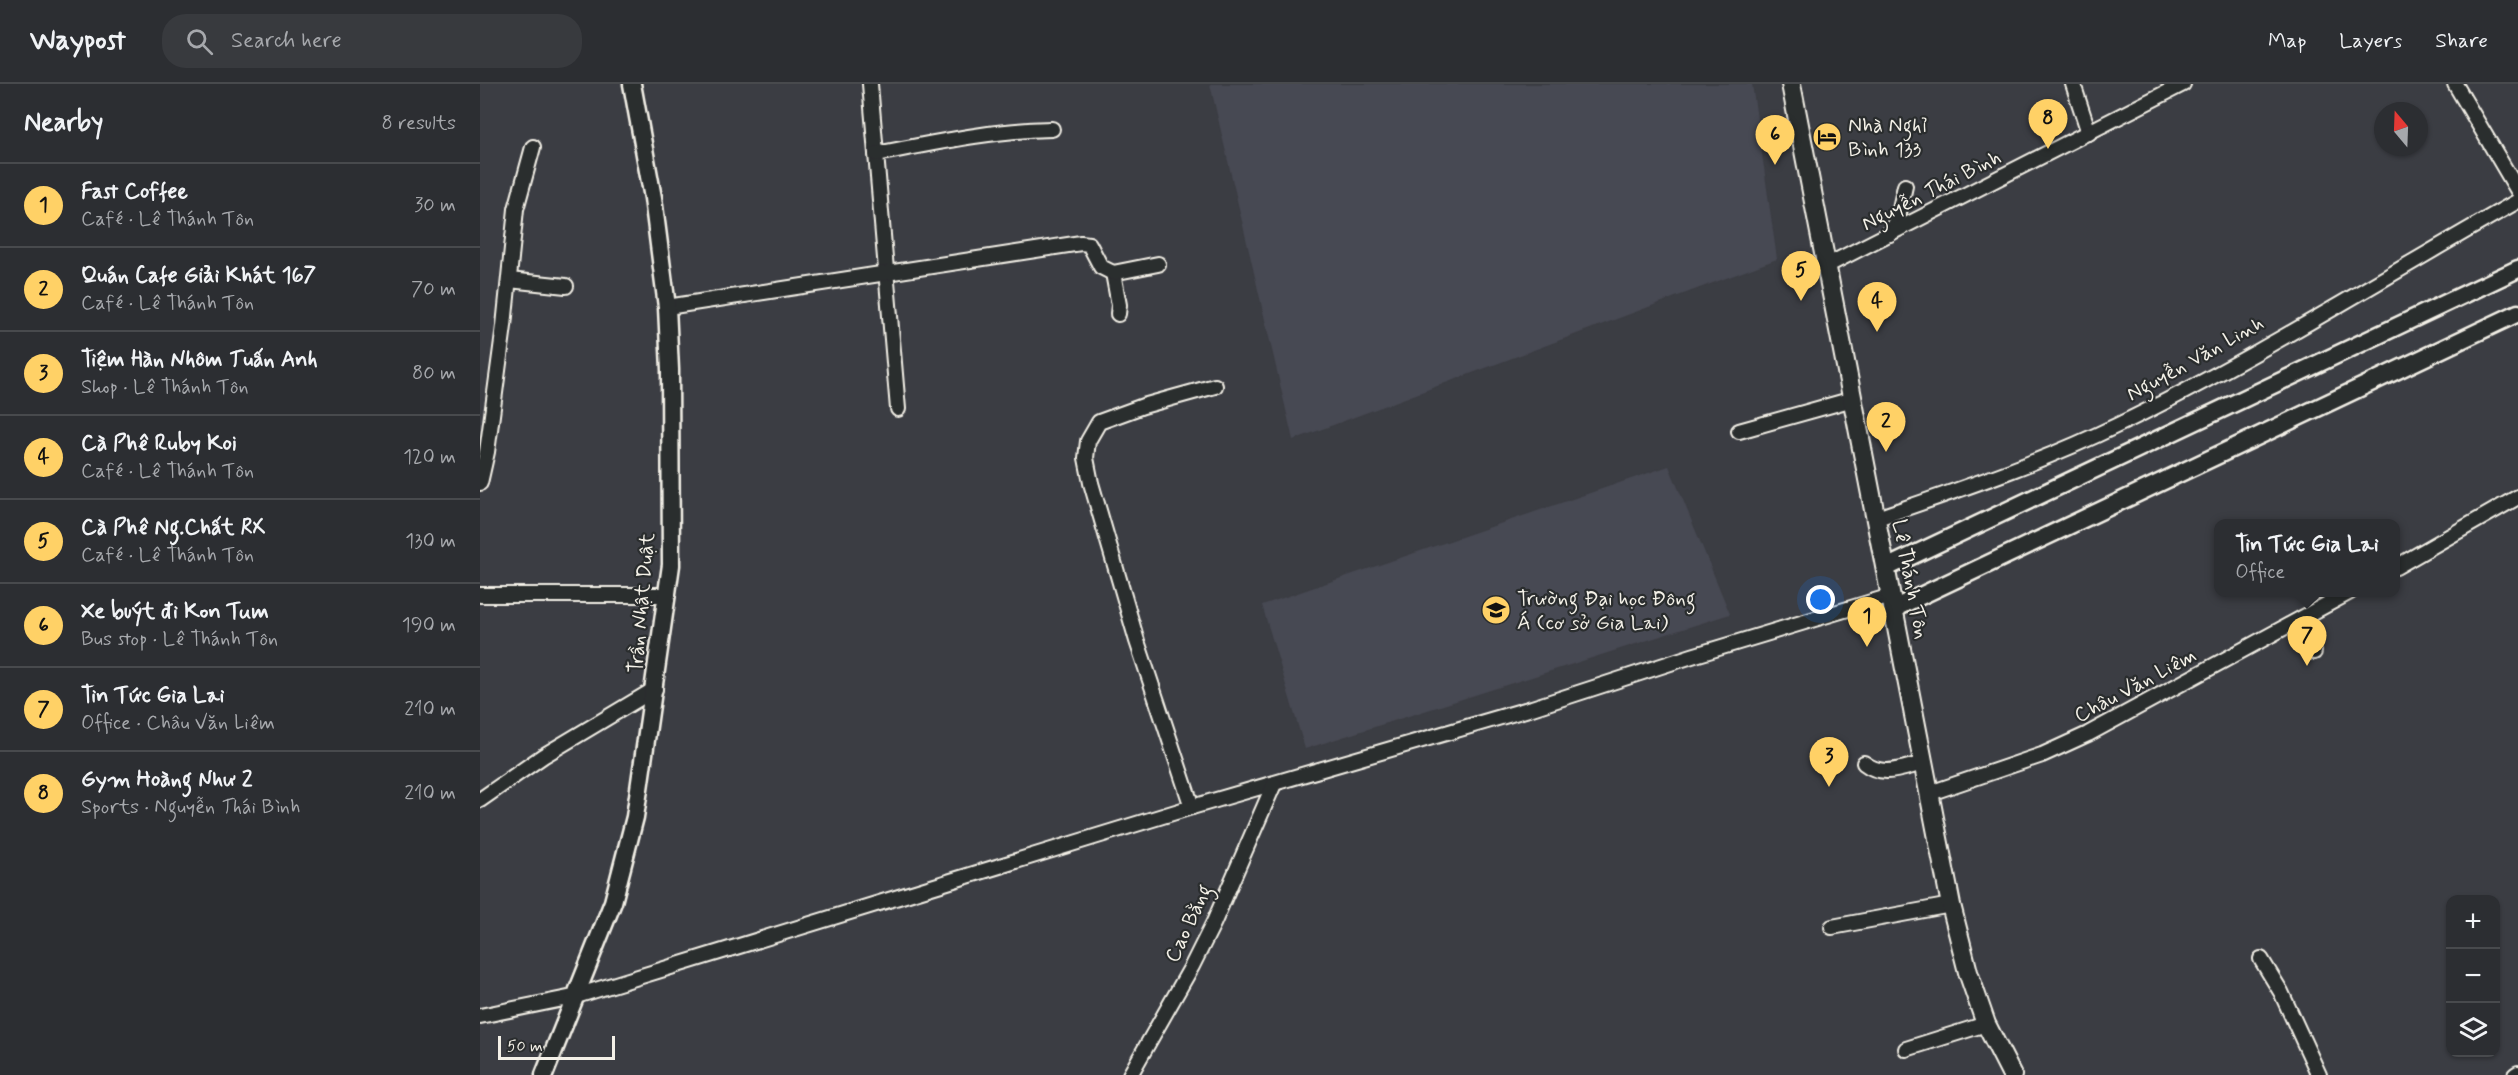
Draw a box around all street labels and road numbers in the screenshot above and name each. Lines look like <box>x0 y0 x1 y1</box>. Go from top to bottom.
street label: Nguyễn Thái Bình <box>1857 144 2007 240</box>
street label: Nguyễn Văn Linh <box>2122 309 2270 410</box>
street label: Lê Thánh Tôn <box>1885 517 1935 641</box>
street label: Trần Nhật Duật <box>622 531 662 674</box>
street label: Châu Văn Liêm <box>2069 642 2202 730</box>
street label: Cao Bằng <box>1159 880 1221 968</box>

